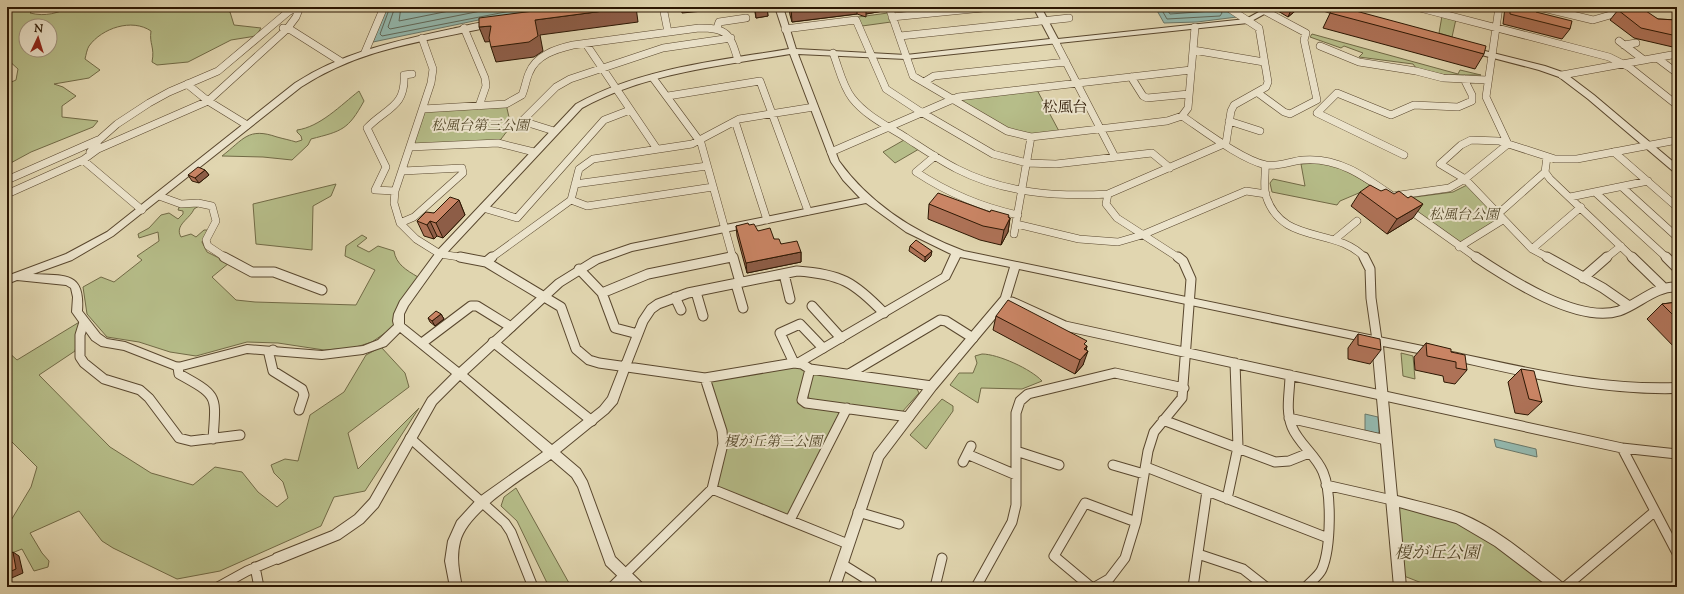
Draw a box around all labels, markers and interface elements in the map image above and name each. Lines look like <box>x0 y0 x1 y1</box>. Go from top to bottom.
north arrow <box>18 18 58 58</box>
text: N <box>33 21 44 37</box>
district label: 松風台 <box>1042 98 1088 119</box>
park label: 松風台第三公園 <box>431 117 531 137</box>
park label: 松風台公園 <box>1429 206 1501 226</box>
park label: 榎が丘第三公園 <box>724 433 824 453</box>
park label: 榎が丘公園 <box>1395 542 1482 566</box>

